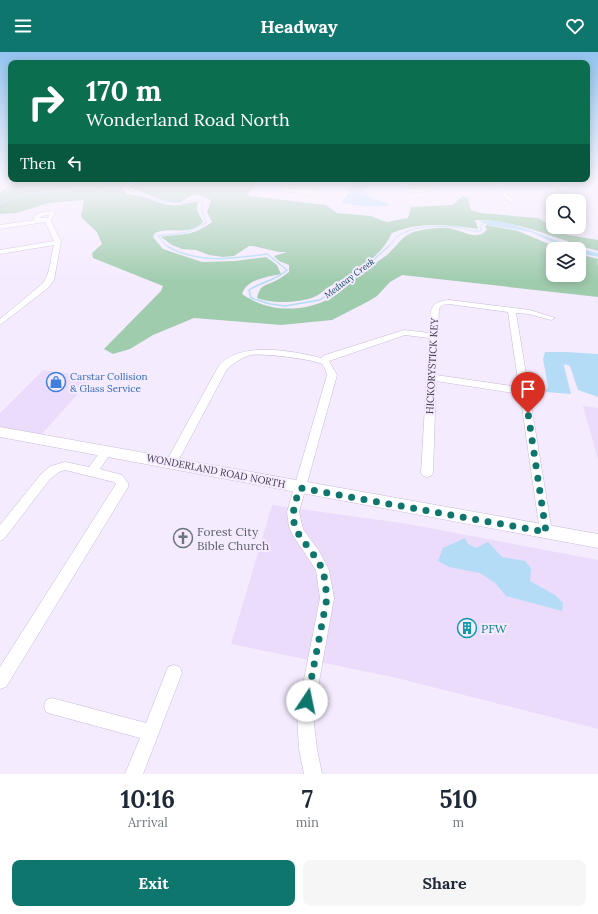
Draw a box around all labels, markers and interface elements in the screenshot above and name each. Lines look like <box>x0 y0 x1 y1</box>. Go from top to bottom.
icon: menu <box>12 15 34 37</box>
text: Headway <box>260 15 338 38</box>
icon: heart <box>564 15 586 37</box>
text: 170 m <box>86 73 161 109</box>
icon: right <box>20 76 72 128</box>
text: Wonderland Road North <box>86 108 290 131</box>
icon: left <box>64 152 86 174</box>
text: Then <box>20 154 56 173</box>
map controls <box>546 194 586 282</box>
button: search <box>546 194 586 234</box>
button: layers <box>546 242 586 282</box>
water label: Medway Creek <box>322 255 377 300</box>
street label: HICKORYSTICK KEY <box>423 317 441 414</box>
place label: Carstar Collision & Glass Service <box>70 370 148 395</box>
shop icon: Carstar Collision & Glass Service <box>45 371 67 393</box>
pin <box>511 372 545 413</box>
icon: arrive <box>517 378 539 400</box>
street label: WONDERLAND ROAD NORTH <box>145 451 287 491</box>
place label: Forest City Bible Church <box>197 524 269 553</box>
church icon: Forest City Bible Church <box>172 527 194 549</box>
building icon: PFW <box>456 617 478 639</box>
place label: PFW <box>481 621 508 636</box>
position arrow <box>286 680 328 722</box>
text: 10:16 <box>121 784 175 815</box>
text: 7 <box>302 784 313 815</box>
text: 510 <box>439 784 477 815</box>
text: Arrival <box>128 814 168 831</box>
text: min <box>296 814 319 831</box>
text: m <box>453 814 464 831</box>
button: Exit <box>12 860 295 906</box>
button: Share <box>303 860 586 906</box>

